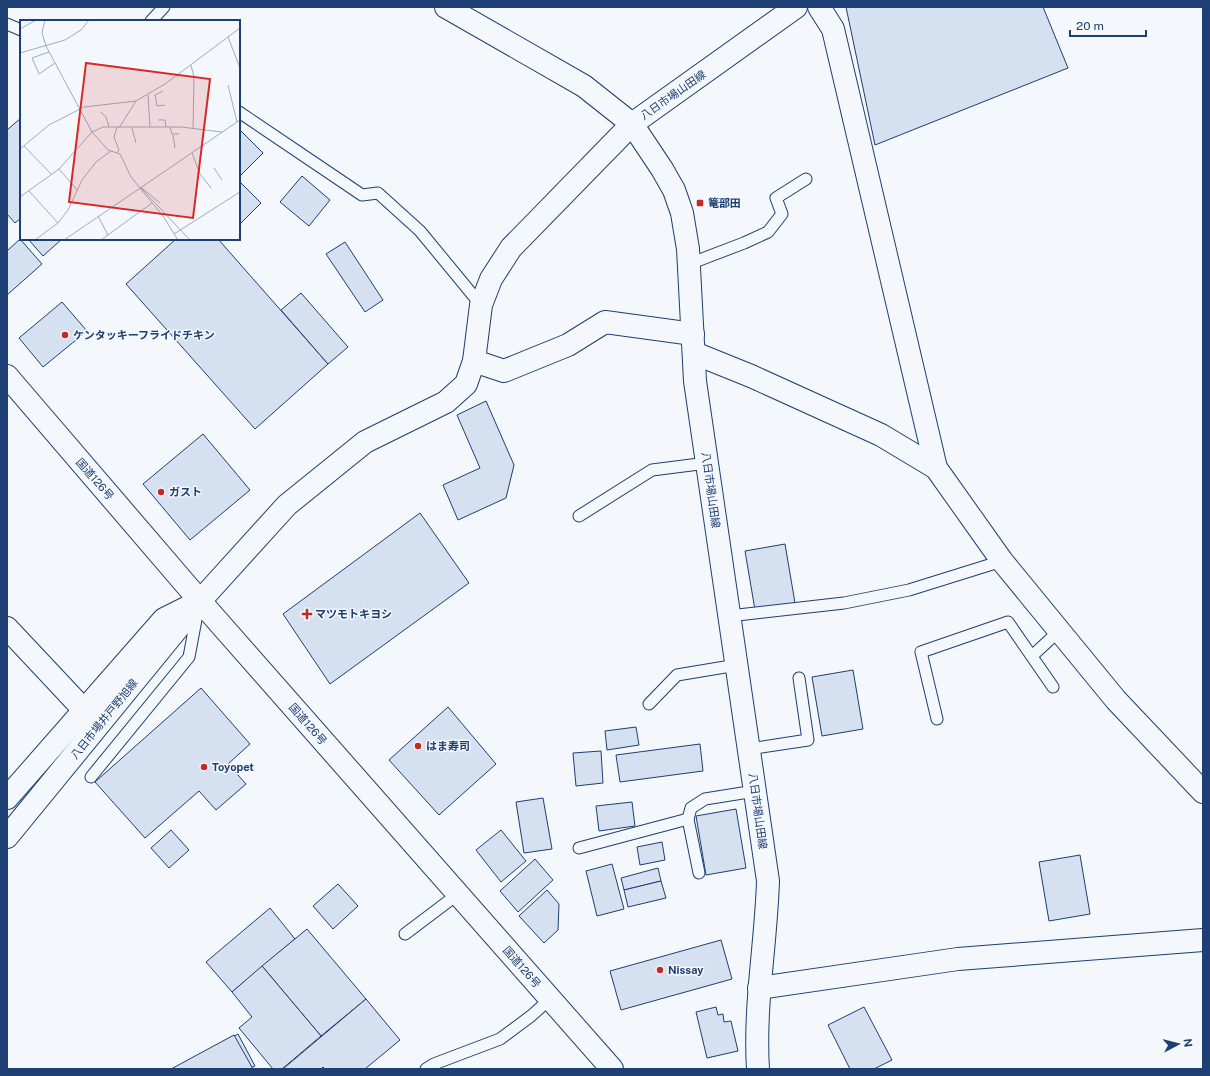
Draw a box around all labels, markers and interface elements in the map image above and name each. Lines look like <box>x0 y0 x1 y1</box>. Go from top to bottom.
scale bar <box>1070 12 1146 38</box>
text: 20 m <box>1076 19 1104 33</box>
inset map <box>20 20 240 240</box>
street label: 八日市場山田線 <box>638 68 708 122</box>
place label: 篭部田 <box>708 197 741 209</box>
marker: 篭部田 <box>695 198 705 208</box>
place label: ケンタッキーフライドチキン <box>73 329 215 341</box>
marker: ケンタッキーフライドチキン <box>60 330 70 340</box>
street label: 八日市場山田線 <box>700 451 722 529</box>
street label: 国道126号 <box>74 456 116 502</box>
place label: ガスト <box>169 486 202 498</box>
marker: ガスト <box>156 487 166 497</box>
place label: マツモトキヨシ <box>315 608 392 620</box>
marker: マツモトキヨシ <box>302 609 312 619</box>
street label: 八日市場井戸野旭線 <box>68 677 140 761</box>
street label: 国道126号 <box>287 701 329 747</box>
place label: はま寿司 <box>426 740 470 752</box>
marker: はま寿司 <box>413 741 423 751</box>
place label: Toyopet <box>212 761 254 773</box>
marker: Toyopet <box>199 762 209 772</box>
street label: 八日市場山田線 <box>747 772 769 850</box>
street label: 国道126号 <box>501 944 543 990</box>
place label: Nissay <box>668 964 704 976</box>
marker: Nissay <box>655 965 665 975</box>
north arrow <box>1158 1024 1198 1064</box>
text: N <box>1181 1038 1194 1048</box>

